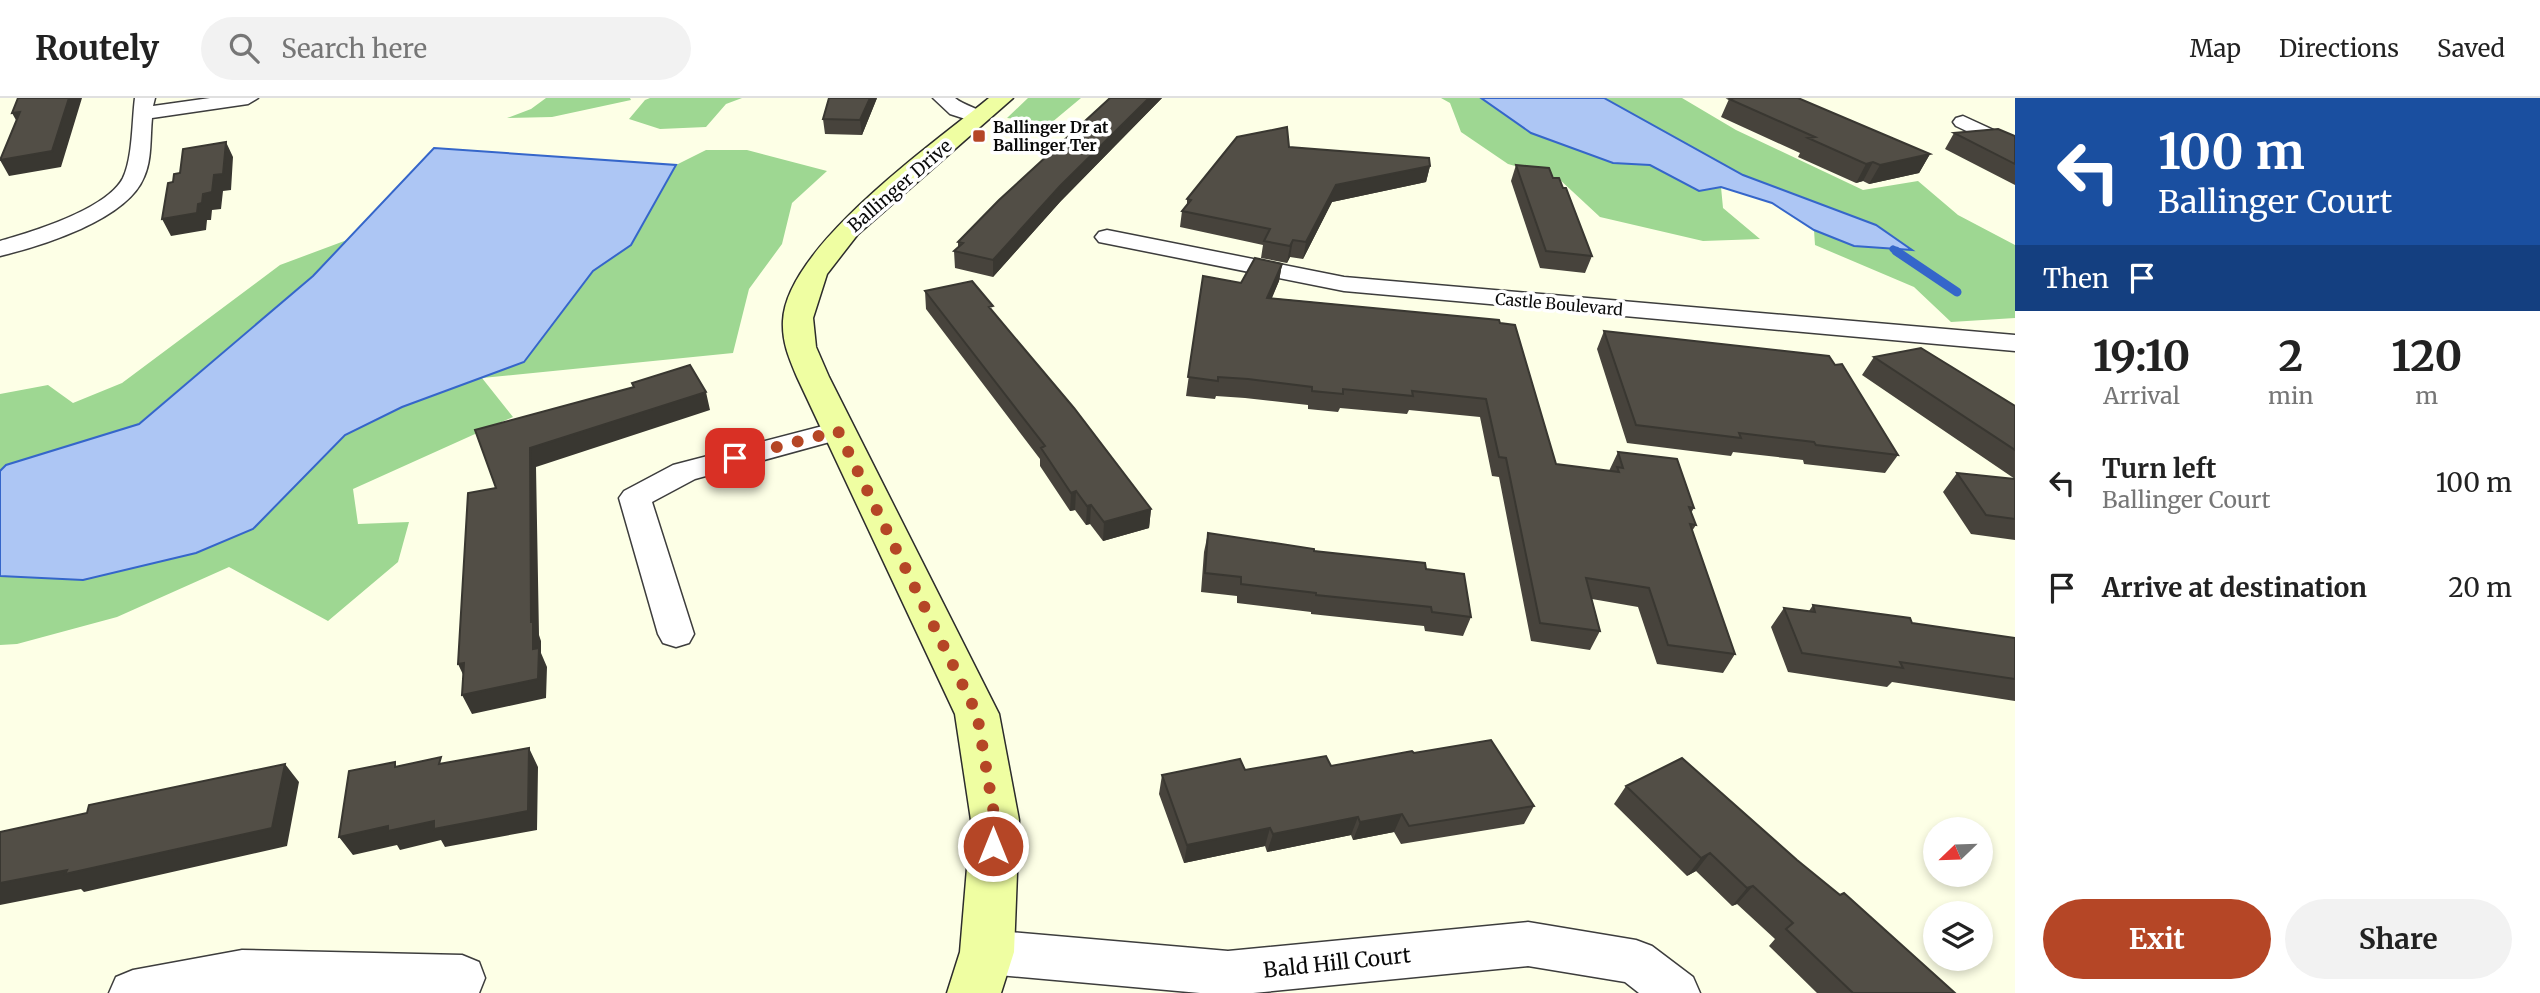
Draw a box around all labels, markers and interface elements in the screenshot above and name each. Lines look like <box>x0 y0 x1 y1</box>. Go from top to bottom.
search box <box>201 17 691 80</box>
text: Routely <box>35 28 159 69</box>
icon: search <box>225 29 263 67</box>
text: Search here <box>281 32 427 65</box>
text: Map <box>2190 33 2241 64</box>
text: Directions <box>2279 33 2399 64</box>
text: Saved <box>2437 33 2505 64</box>
place label: Ballinger Dr at Ballinger Ter <box>993 117 1109 155</box>
text: 100 m <box>2158 121 2305 182</box>
icon: left <box>2043 126 2134 217</box>
marker: Ballinger Dr at Ballinger Ter <box>971 128 987 144</box>
street label: Ballinger Drive <box>843 134 956 237</box>
text: Ballinger Court <box>2158 182 2392 222</box>
icon: arrive <box>2123 259 2161 297</box>
text: Then <box>2043 262 2109 295</box>
street label: Castle Boulevard <box>1494 288 1624 320</box>
text: 19:10 <box>2093 330 2190 382</box>
text: 2 <box>2278 330 2303 382</box>
text: 120 <box>2391 330 2462 382</box>
text: Arrival <box>2103 381 2180 410</box>
text: min <box>2268 381 2314 410</box>
text: m <box>2415 381 2438 410</box>
pin <box>705 428 765 488</box>
icon: arrive <box>716 439 754 477</box>
text: Turn left <box>2102 452 2216 485</box>
icon: left <box>2043 464 2081 502</box>
text: 100 m <box>2436 466 2512 499</box>
text: Ballinger Court <box>2102 485 2270 514</box>
icon: arrive <box>2043 569 2081 607</box>
text: Arrive at destination <box>2102 571 2367 604</box>
text: 20 m <box>2448 571 2512 604</box>
position arrow <box>956 809 1030 883</box>
north arrow <box>1923 817 1993 887</box>
map controls <box>1923 817 1993 971</box>
button: Exit <box>2043 899 2271 979</box>
button: Share <box>2285 899 2512 979</box>
button: layers <box>1923 901 1993 971</box>
street label: Bald Hill Court <box>1262 941 1412 984</box>

